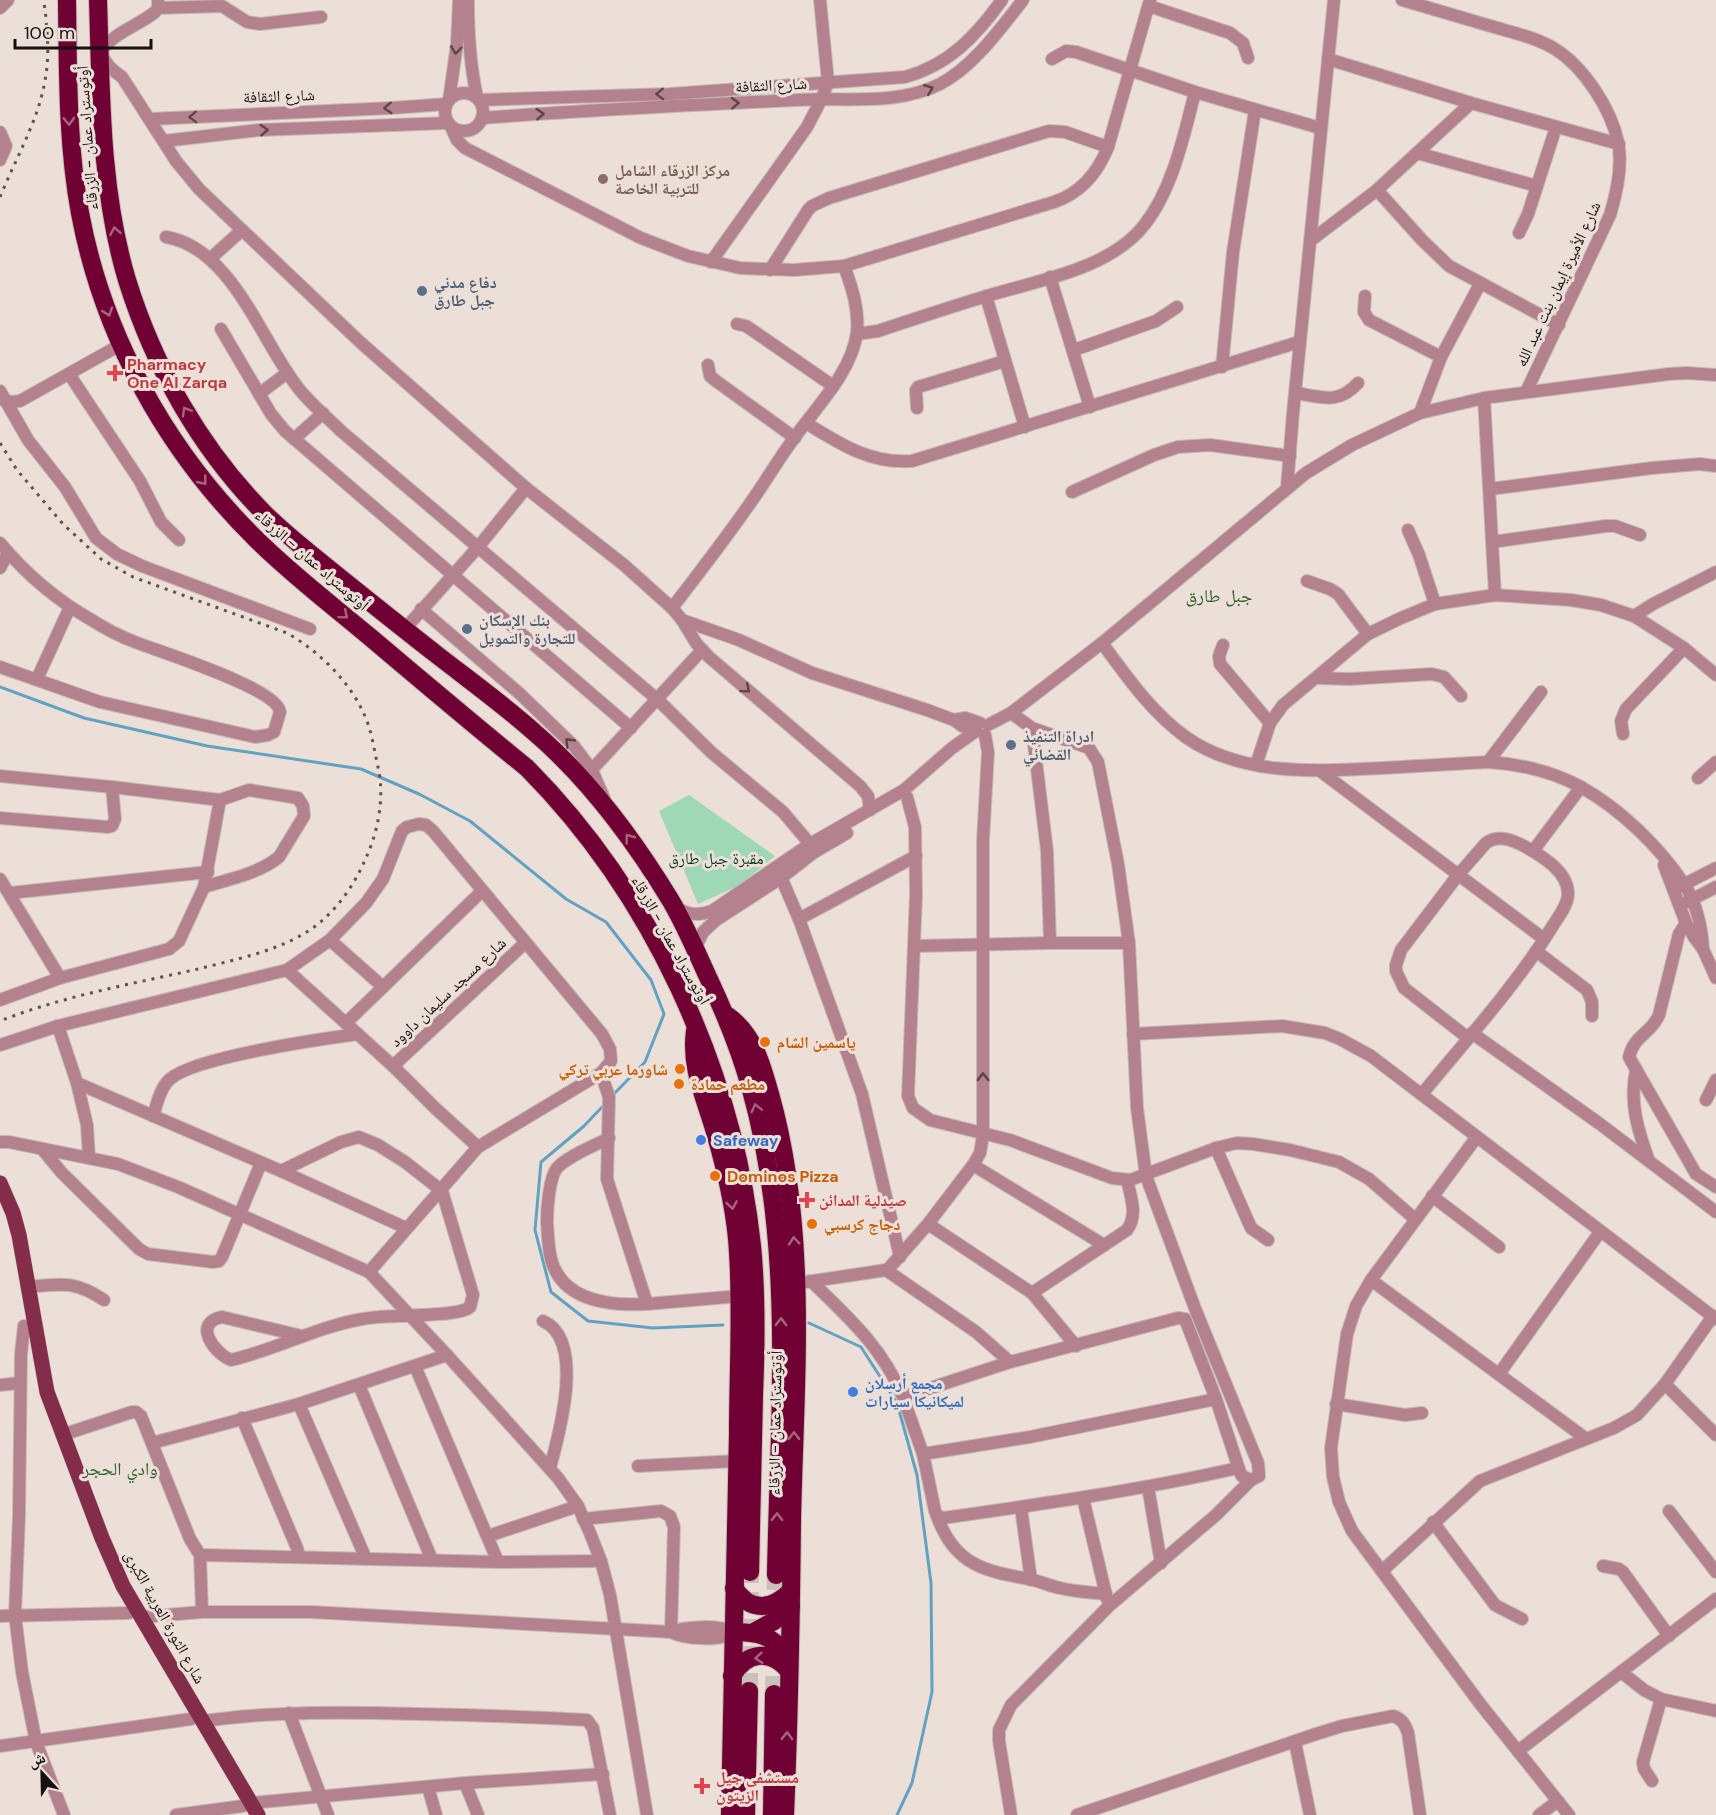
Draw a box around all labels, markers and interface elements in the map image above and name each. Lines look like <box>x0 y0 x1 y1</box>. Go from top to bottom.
scale bar <box>15 12 152 50</box>
text: 100 m <box>24 21 75 45</box>
one-way arrow <box>451 46 463 55</box>
street label: أوتوستراد عمان - الزرقاء <box>71 65 103 211</box>
street label: شارع الثقافة <box>735 73 807 97</box>
street label: شارع الثقافة <box>243 84 315 108</box>
one-way arrow <box>922 84 933 96</box>
one-way arrow <box>655 88 664 101</box>
one-way arrow <box>730 97 739 110</box>
one-way arrow <box>383 102 392 115</box>
one-way arrow <box>536 108 545 121</box>
one-way arrow <box>188 111 197 123</box>
one-way arrow <box>63 117 76 126</box>
one-way arrow <box>259 124 268 137</box>
place label: مركز الزرقاء الشامل للتربية الخاصة <box>615 160 730 199</box>
marker: مركز الزرقاء الشامل للتربية الخاصة <box>596 172 610 186</box>
street label: شارع الأميرة إيمان بنت عبد الله <box>1510 198 1606 370</box>
one-way arrow <box>109 226 122 236</box>
place label: دفاع مدني جبل طارق <box>434 272 497 311</box>
marker: دفاع مدني جبل طارق <box>415 284 429 298</box>
one-way arrow <box>100 306 113 317</box>
place label: Pharmacy One Al Zarqa <box>127 354 227 393</box>
marker: Pharmacy One Al Zarqa <box>108 366 122 380</box>
one-way arrow <box>182 407 194 417</box>
one-way arrow <box>196 474 207 485</box>
street label: أوتوستراد عمان - الزرقاء <box>251 505 373 615</box>
district label: جبل طارق <box>1185 584 1253 608</box>
one-way arrow <box>337 608 348 619</box>
place label: بنك الإسكان للتجارة والتمويل <box>479 610 575 649</box>
marker: بنك الإسكان للتجارة والتمويل <box>460 622 474 636</box>
one-way arrow <box>739 682 750 693</box>
place label: ادراة التنفيذ القضائي <box>1023 726 1094 766</box>
one-way arrow <box>565 738 576 748</box>
marker: ادراة التنفيذ القضائي <box>1004 738 1018 752</box>
one-way arrow <box>625 834 636 845</box>
park label: مقبرة جبل طارق <box>668 848 764 869</box>
street label: أوتوستراد عمان - الزرقاء <box>627 872 715 1008</box>
street label: شارع مسجد سليمان داوود <box>385 933 511 1051</box>
place label: ياسمين الشام <box>777 1032 856 1054</box>
marker: ياسمين الشام <box>758 1035 772 1049</box>
place label: شاورما عربي تركي <box>559 1059 668 1081</box>
marker: شاورما عربي تركي <box>673 1062 687 1076</box>
one-way arrow <box>977 1072 989 1081</box>
place label: مطعم حمادة <box>691 1074 765 1096</box>
marker: مطعم حمادة <box>672 1077 686 1091</box>
one-way arrow <box>750 1103 763 1113</box>
place label: Safeway <box>713 1130 779 1151</box>
marker: Safeway <box>694 1133 708 1147</box>
place label: Dominos Pizza <box>727 1166 839 1187</box>
marker: Dominos Pizza <box>708 1169 722 1183</box>
place label: صيدلية المدائن <box>819 1190 907 1211</box>
marker: صيدلية المدائن <box>800 1193 814 1207</box>
one-way arrow <box>725 1200 738 1210</box>
place label: دجاج كرسبي <box>824 1214 901 1236</box>
marker: دجاج كرسبي <box>805 1217 819 1231</box>
one-way arrow <box>788 1236 801 1245</box>
one-way arrow <box>775 1317 787 1326</box>
street label: أوتوستراد عمان - الزرقاء <box>763 1351 787 1495</box>
place label: مجمع أرسلان لميكانيكا سيارات <box>865 1373 964 1412</box>
marker: مجمع أرسلان لميكانيكا سيارات <box>846 1385 860 1399</box>
one-way arrow <box>788 1431 800 1440</box>
district label: وادي الحجر <box>81 1457 158 1484</box>
one-way arrow <box>771 1512 783 1521</box>
street label: شارع الثورة العربية الكبرى <box>120 1546 210 1688</box>
one-way arrow <box>754 1651 764 1664</box>
one-way arrow <box>781 1731 793 1740</box>
north arrow <box>12 1743 72 1803</box>
text: ش <box>25 1747 48 1772</box>
place label: مستشفى جيل الزيتون <box>716 1767 799 1806</box>
marker: مستشفى جيل الزيتون <box>693 1777 711 1795</box>

